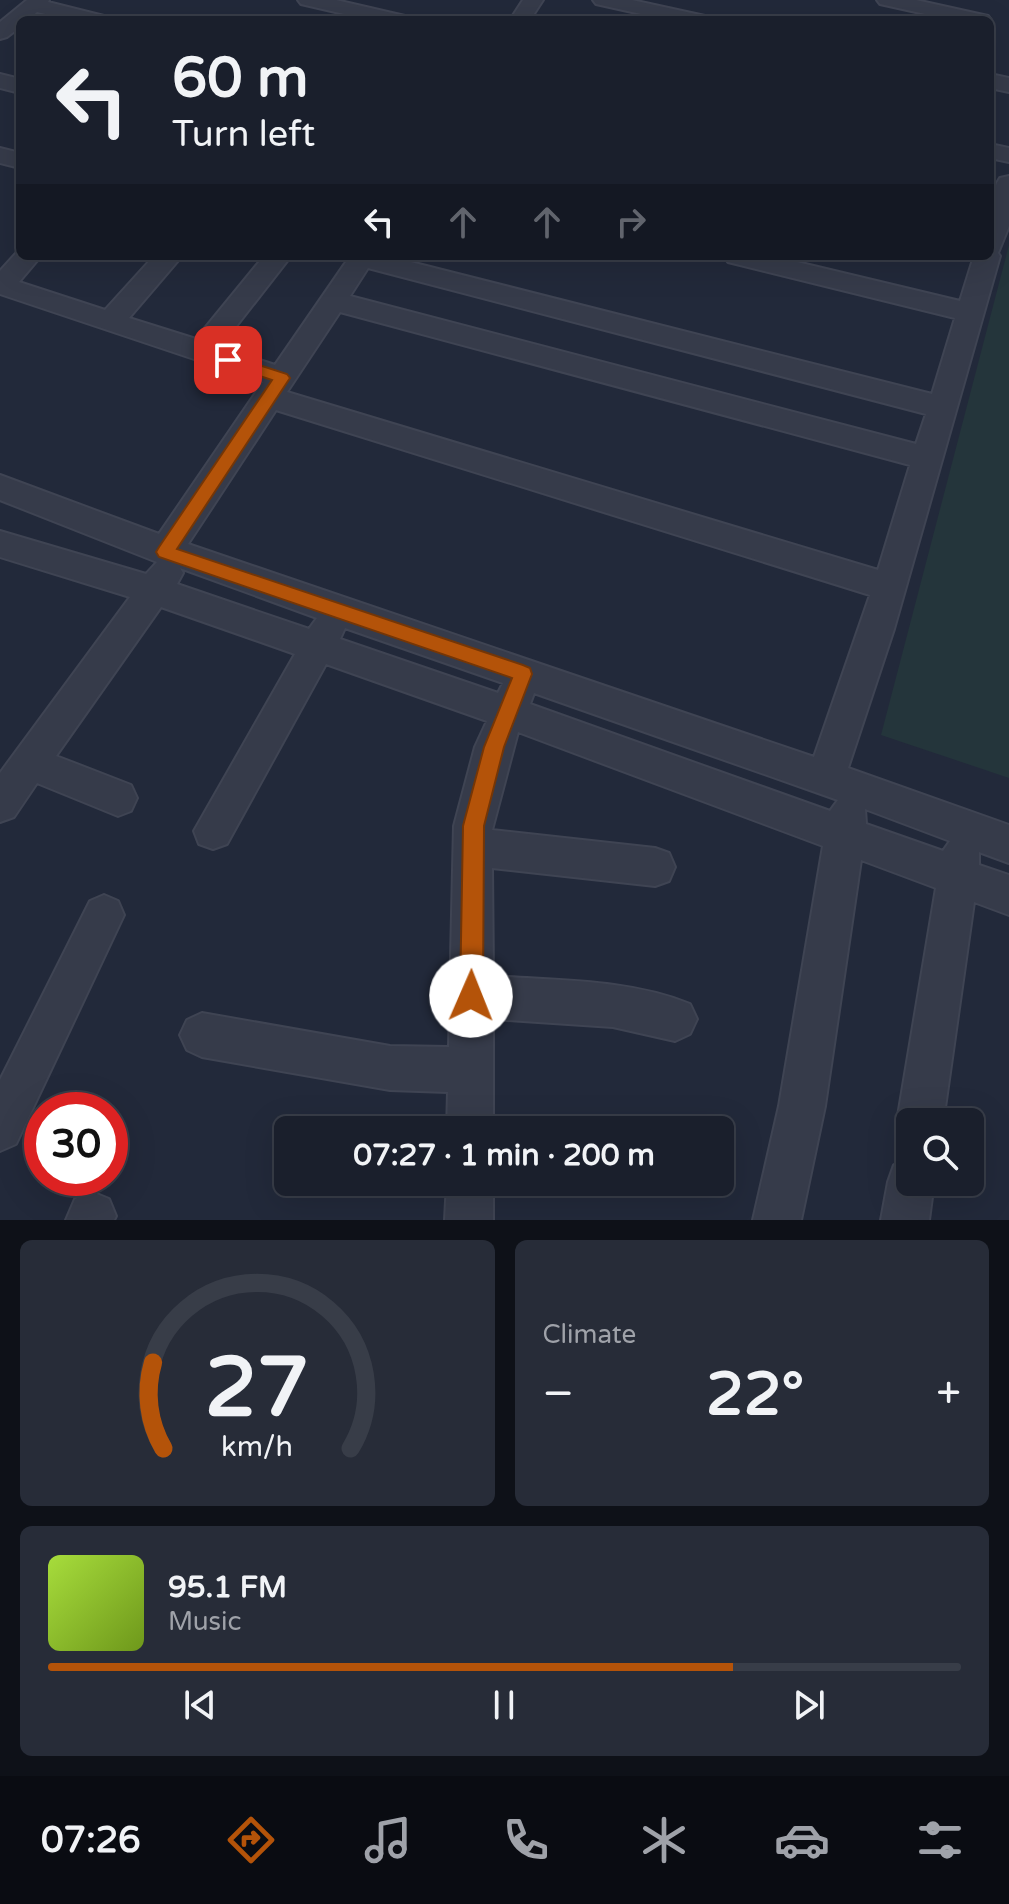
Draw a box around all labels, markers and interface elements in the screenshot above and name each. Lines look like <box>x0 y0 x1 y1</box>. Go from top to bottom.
text: 60 m <box>172 45 308 112</box>
icon: left <box>40 48 144 152</box>
text: Turn left <box>172 113 315 156</box>
icon: left <box>357 200 401 244</box>
icon: ahead <box>441 200 485 244</box>
icon: ahead <box>525 200 569 244</box>
icon: right <box>609 200 653 244</box>
pin <box>194 326 262 394</box>
icon: arrive <box>206 338 250 382</box>
position arrow <box>429 954 513 1038</box>
speed limit sign: 30 <box>24 1092 128 1196</box>
map controls <box>896 1108 984 1196</box>
button: search <box>896 1108 984 1196</box>
text: 07:27 · 1 min · 200 m <box>353 1137 655 1174</box>
text: Climate <box>543 1319 636 1350</box>
text: 27 <box>205 1339 309 1439</box>
text: 22° <box>706 1359 804 1431</box>
text: − <box>543 1368 574 1421</box>
text: + <box>936 1368 961 1421</box>
text: km/h <box>221 1430 293 1464</box>
text: 95.1 FM <box>168 1569 287 1606</box>
text: Music <box>168 1606 241 1637</box>
icon: previous <box>178 1683 222 1727</box>
icon: pause <box>482 1683 526 1727</box>
icon: next <box>787 1683 831 1727</box>
icon: directions <box>223 1812 279 1868</box>
icon: music <box>360 1812 416 1868</box>
icon: phone <box>498 1812 554 1868</box>
icon: climate <box>636 1812 692 1868</box>
icon: car <box>774 1812 830 1868</box>
icon: filters <box>912 1812 968 1868</box>
text: 07:26 <box>41 1819 141 1862</box>

